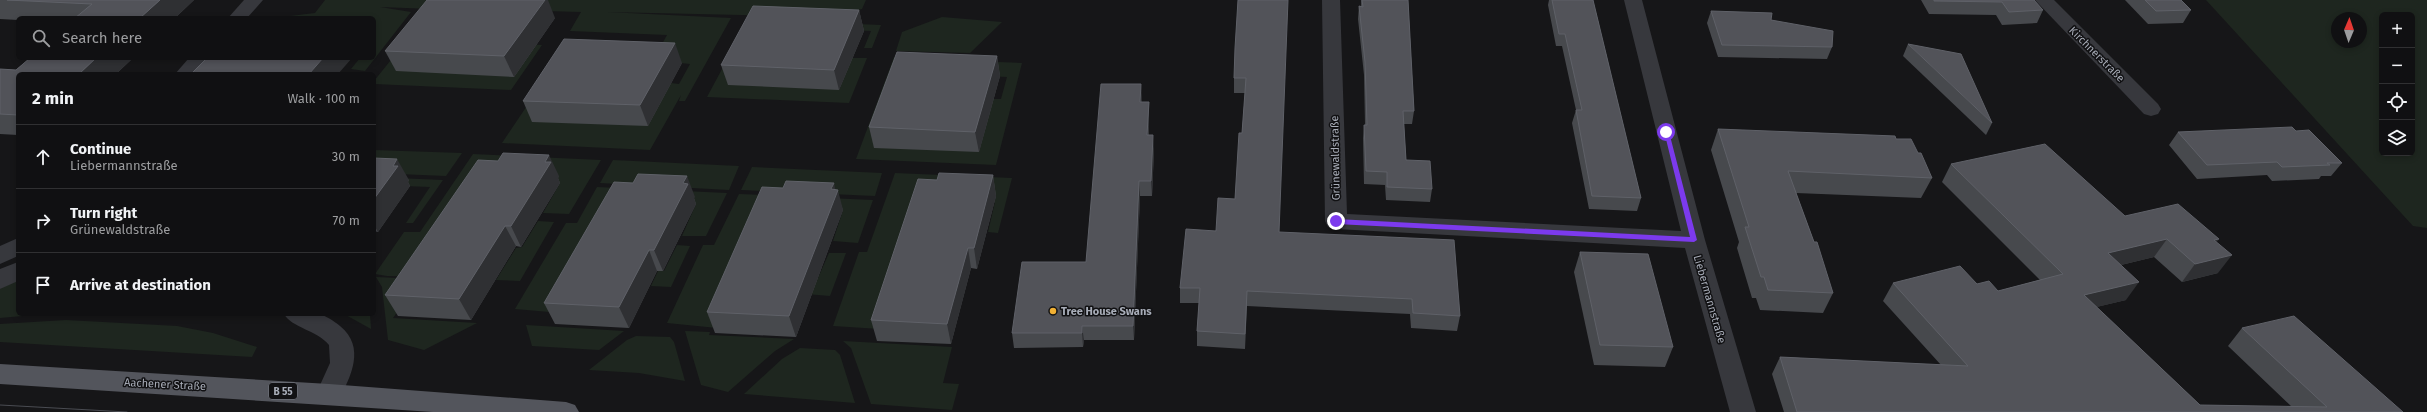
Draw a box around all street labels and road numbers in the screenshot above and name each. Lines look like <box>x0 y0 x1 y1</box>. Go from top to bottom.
street label: Kirchnerstraße <box>2066 24 2127 85</box>
street label: Grünewaldstraße <box>1328 115 1343 201</box>
street label: Liebermannstraße <box>1691 254 1728 345</box>
street label: Aachener Straße <box>124 376 206 393</box>
road number: B 55 <box>269 383 297 399</box>

